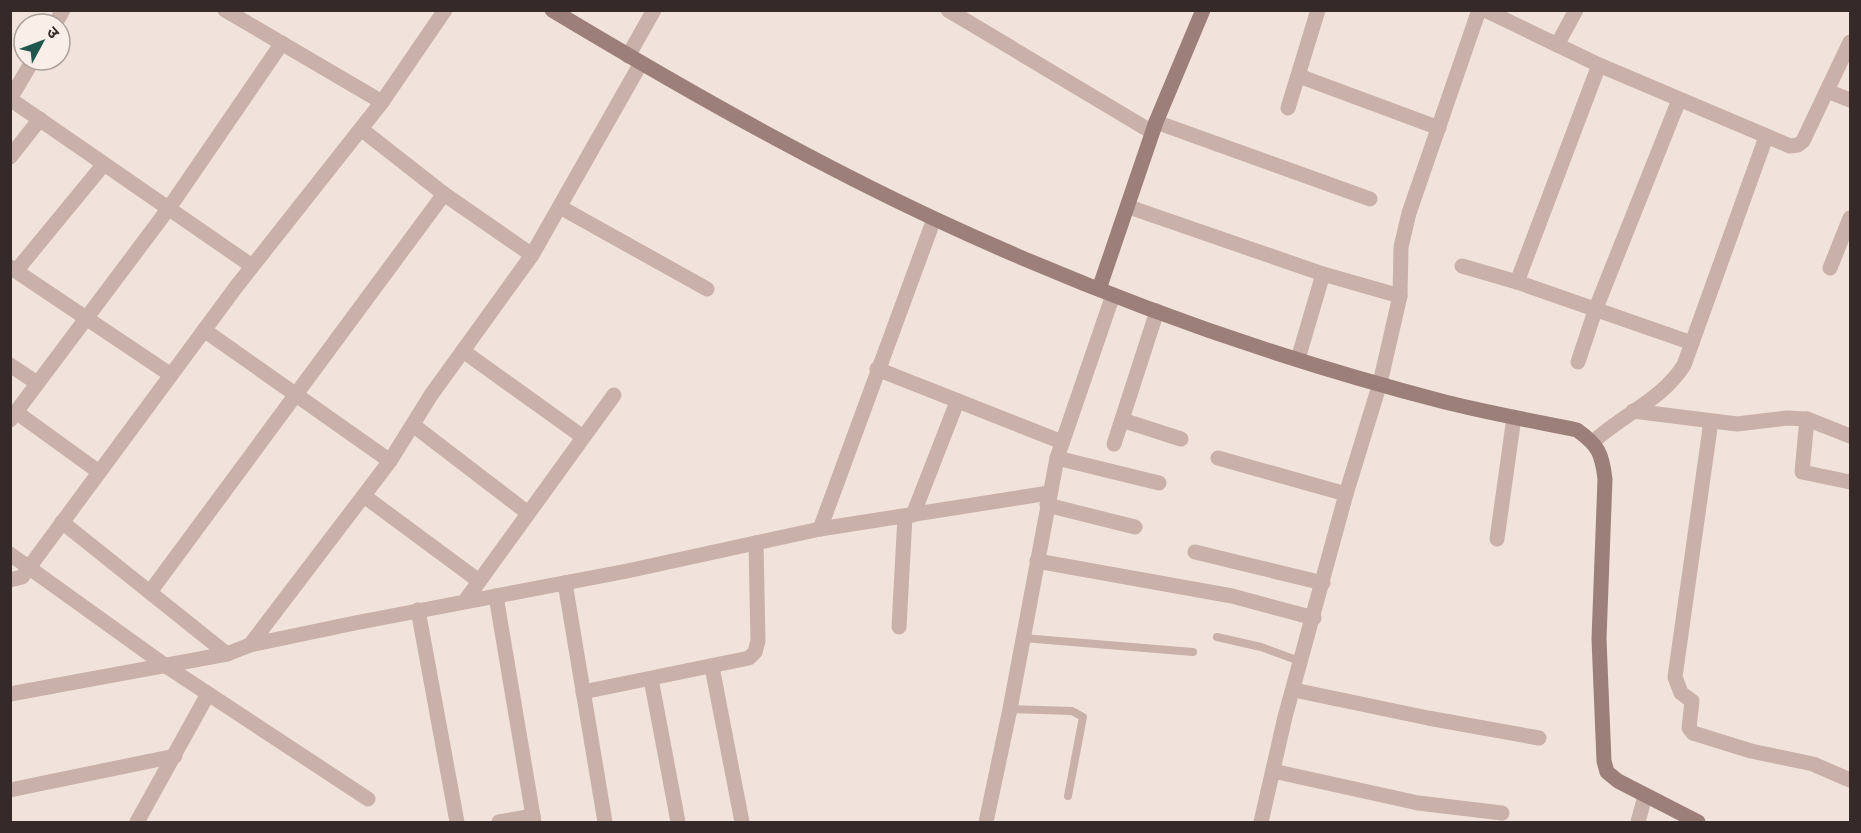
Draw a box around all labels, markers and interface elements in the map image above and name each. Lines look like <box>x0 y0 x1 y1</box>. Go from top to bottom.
north arrow <box>12 12 72 72</box>
text: उ <box>43 22 64 43</box>

